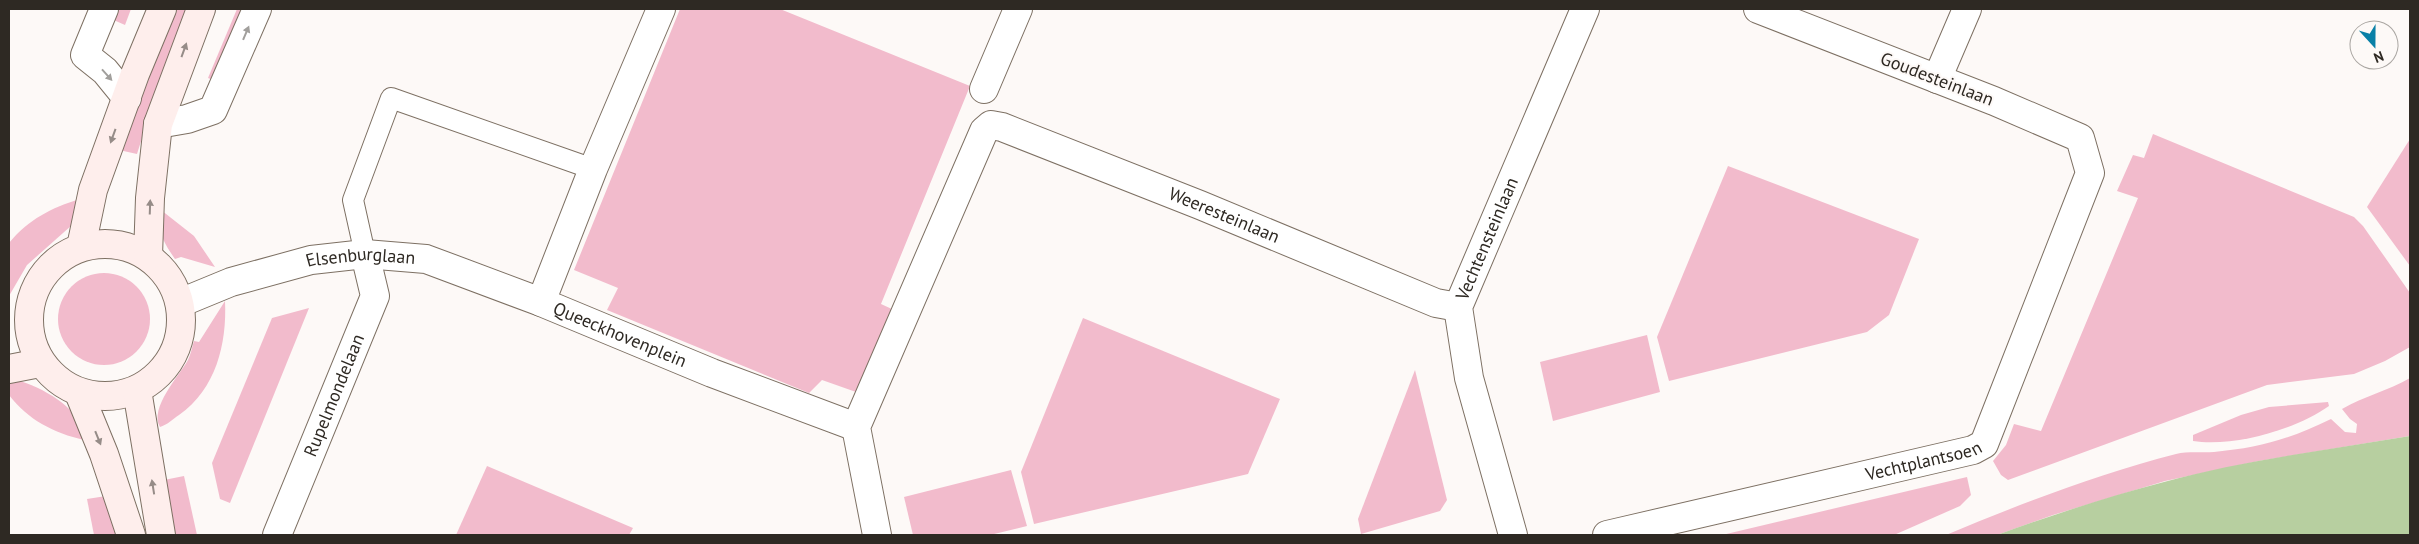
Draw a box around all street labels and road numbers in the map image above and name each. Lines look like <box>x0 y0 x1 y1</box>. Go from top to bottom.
street label: Goudesteinlaan <box>1877 46 1997 111</box>
street label: Vechtensteinlaan <box>1450 174 1523 304</box>
street label: Weeresteinlaan <box>1166 182 1283 248</box>
street label: Elsenburglaan <box>303 242 416 272</box>
street label: Queeckhovenplein <box>550 296 690 372</box>
street label: Rupelmondelaan <box>298 330 369 460</box>
street label: Vechtplantsoen <box>1862 435 1986 486</box>

